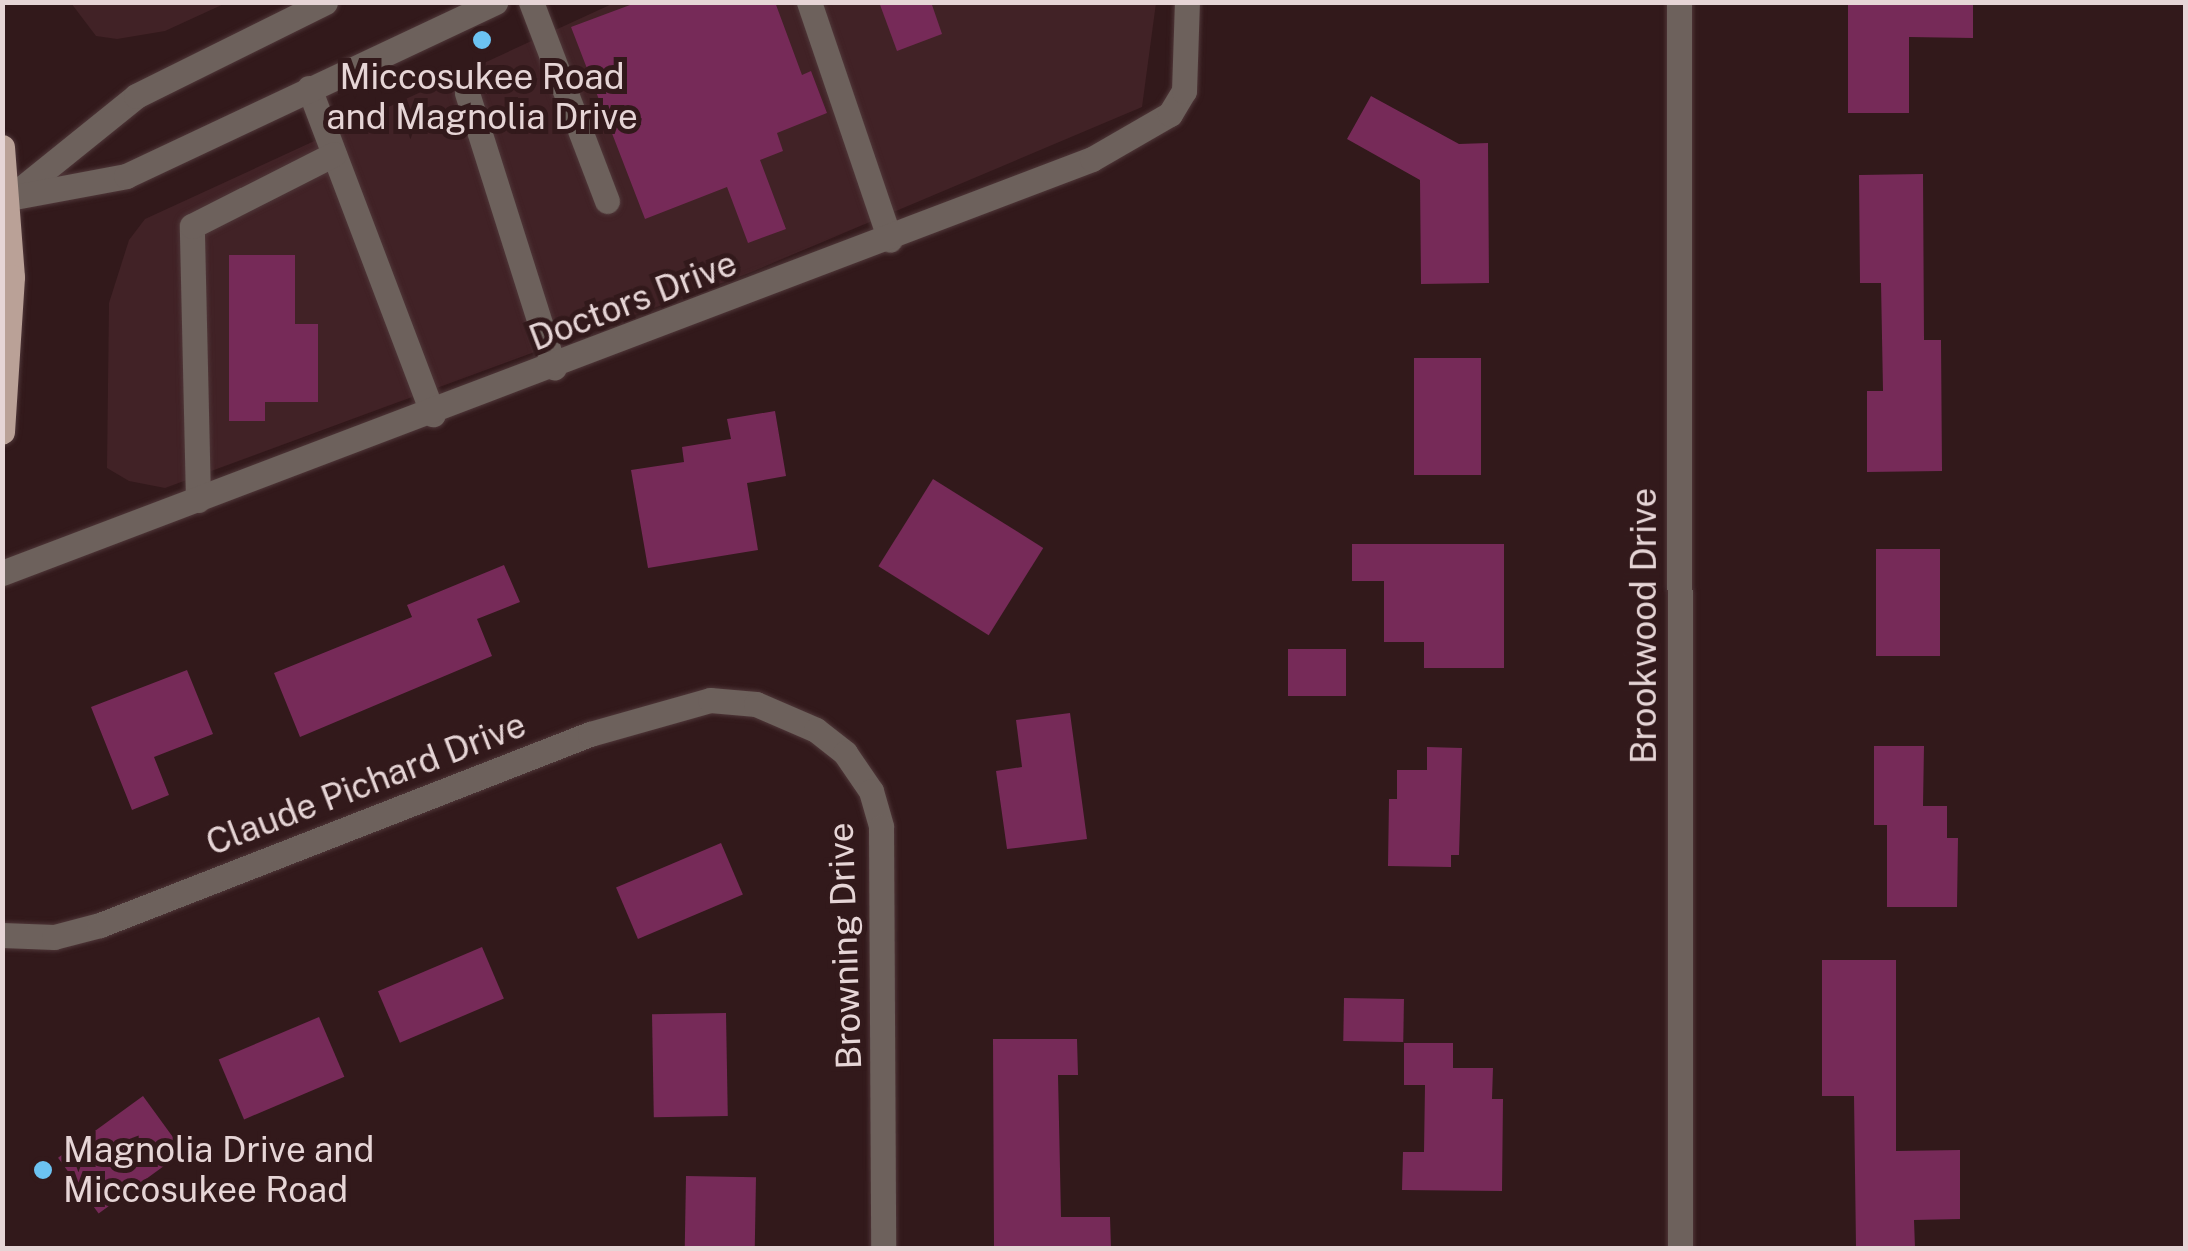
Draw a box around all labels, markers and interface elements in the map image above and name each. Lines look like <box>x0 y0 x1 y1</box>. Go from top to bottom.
marker: Miccosukee Road and Magnolia Drive <box>471 29 493 51</box>
place label: Miccosukee Road and Magnolia Drive <box>326 56 638 138</box>
street label: Doctors Drive <box>523 242 743 360</box>
street label: Brookwood Drive <box>1623 488 1665 764</box>
street label: Claude Pichard Drive <box>200 704 532 864</box>
street label: Browning Drive <box>820 822 870 1070</box>
place label: Magnolia Drive and Miccosukee Road <box>63 1129 375 1211</box>
marker: Magnolia Drive and Miccosukee Road <box>32 1159 54 1181</box>

